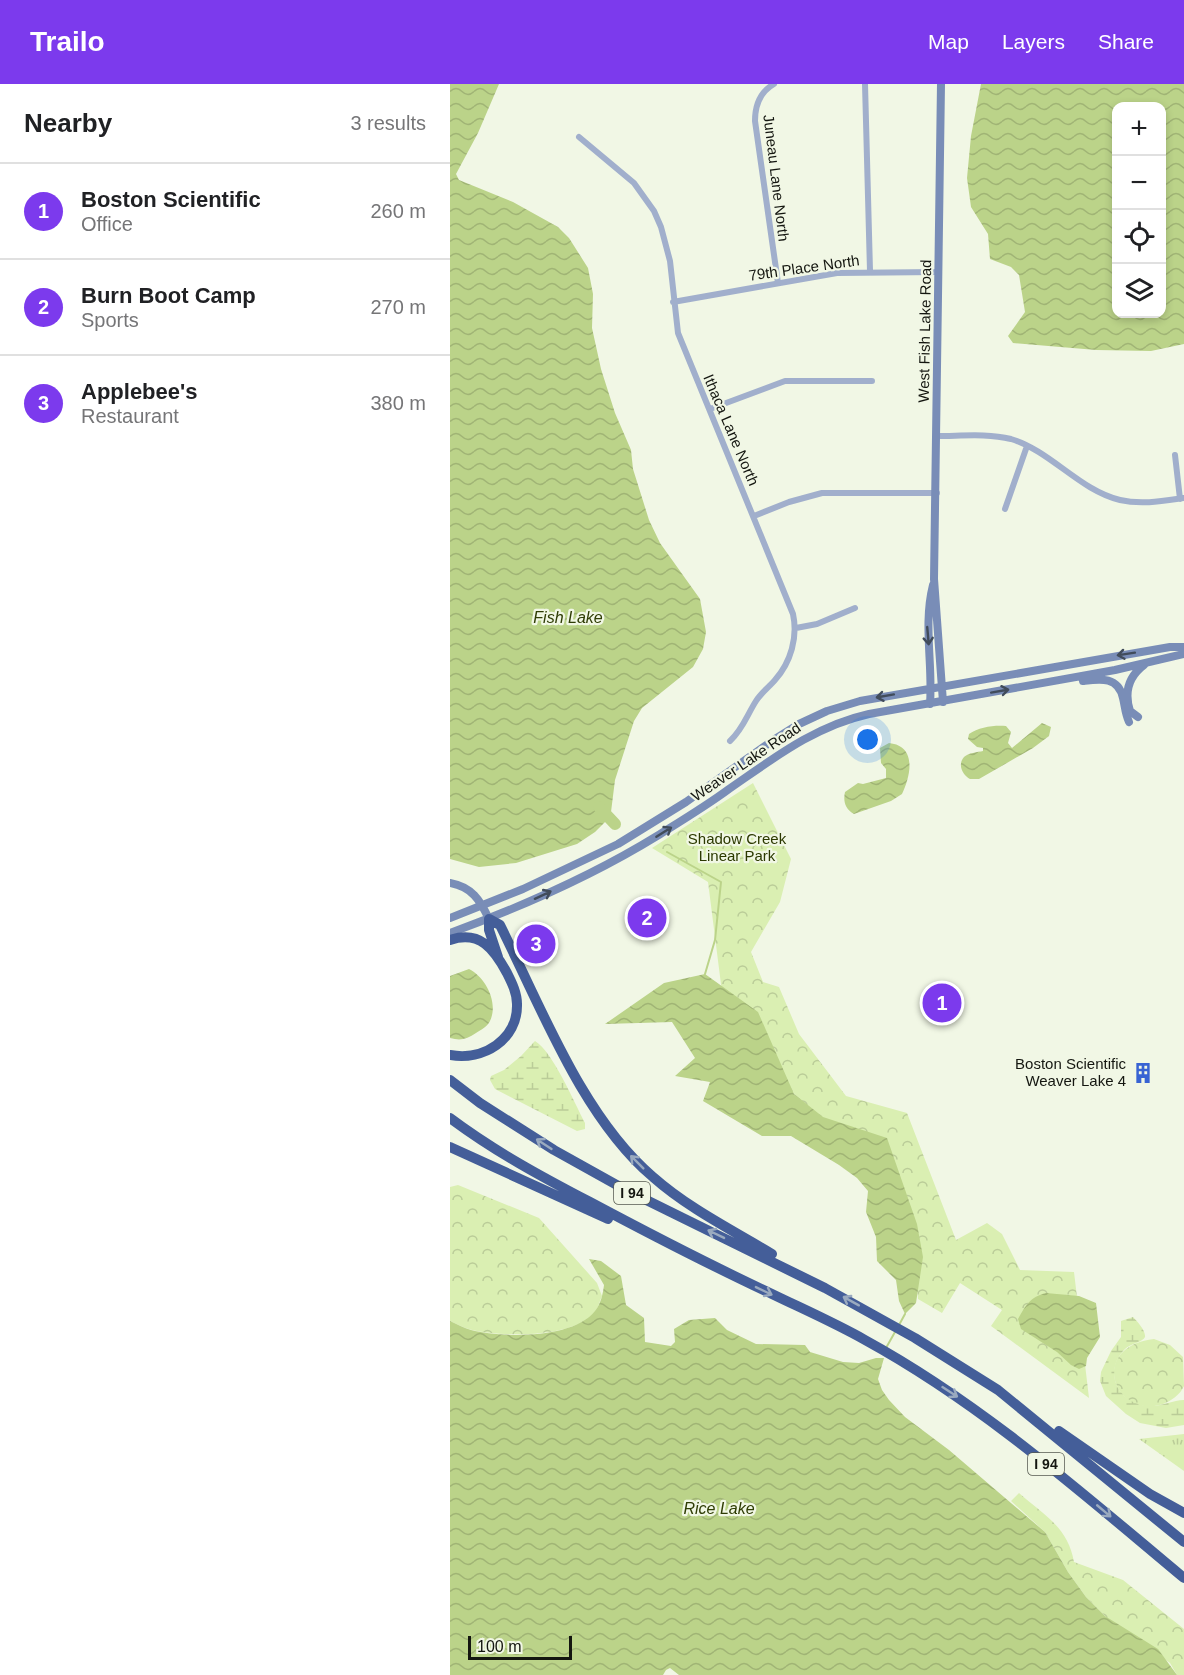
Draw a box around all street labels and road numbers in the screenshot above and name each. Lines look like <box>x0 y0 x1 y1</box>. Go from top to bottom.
street label: Juneau Lane North <box>760 114 793 242</box>
street label: 79th Place North <box>747 251 860 284</box>
street label: West Fish Lake Road <box>915 259 934 403</box>
street label: Ithaca Lane North <box>700 372 763 488</box>
street label: Weaver Lake Road <box>688 719 804 804</box>
road number: I 94 <box>614 1182 650 1204</box>
road number: I 94 <box>1028 1453 1064 1475</box>

